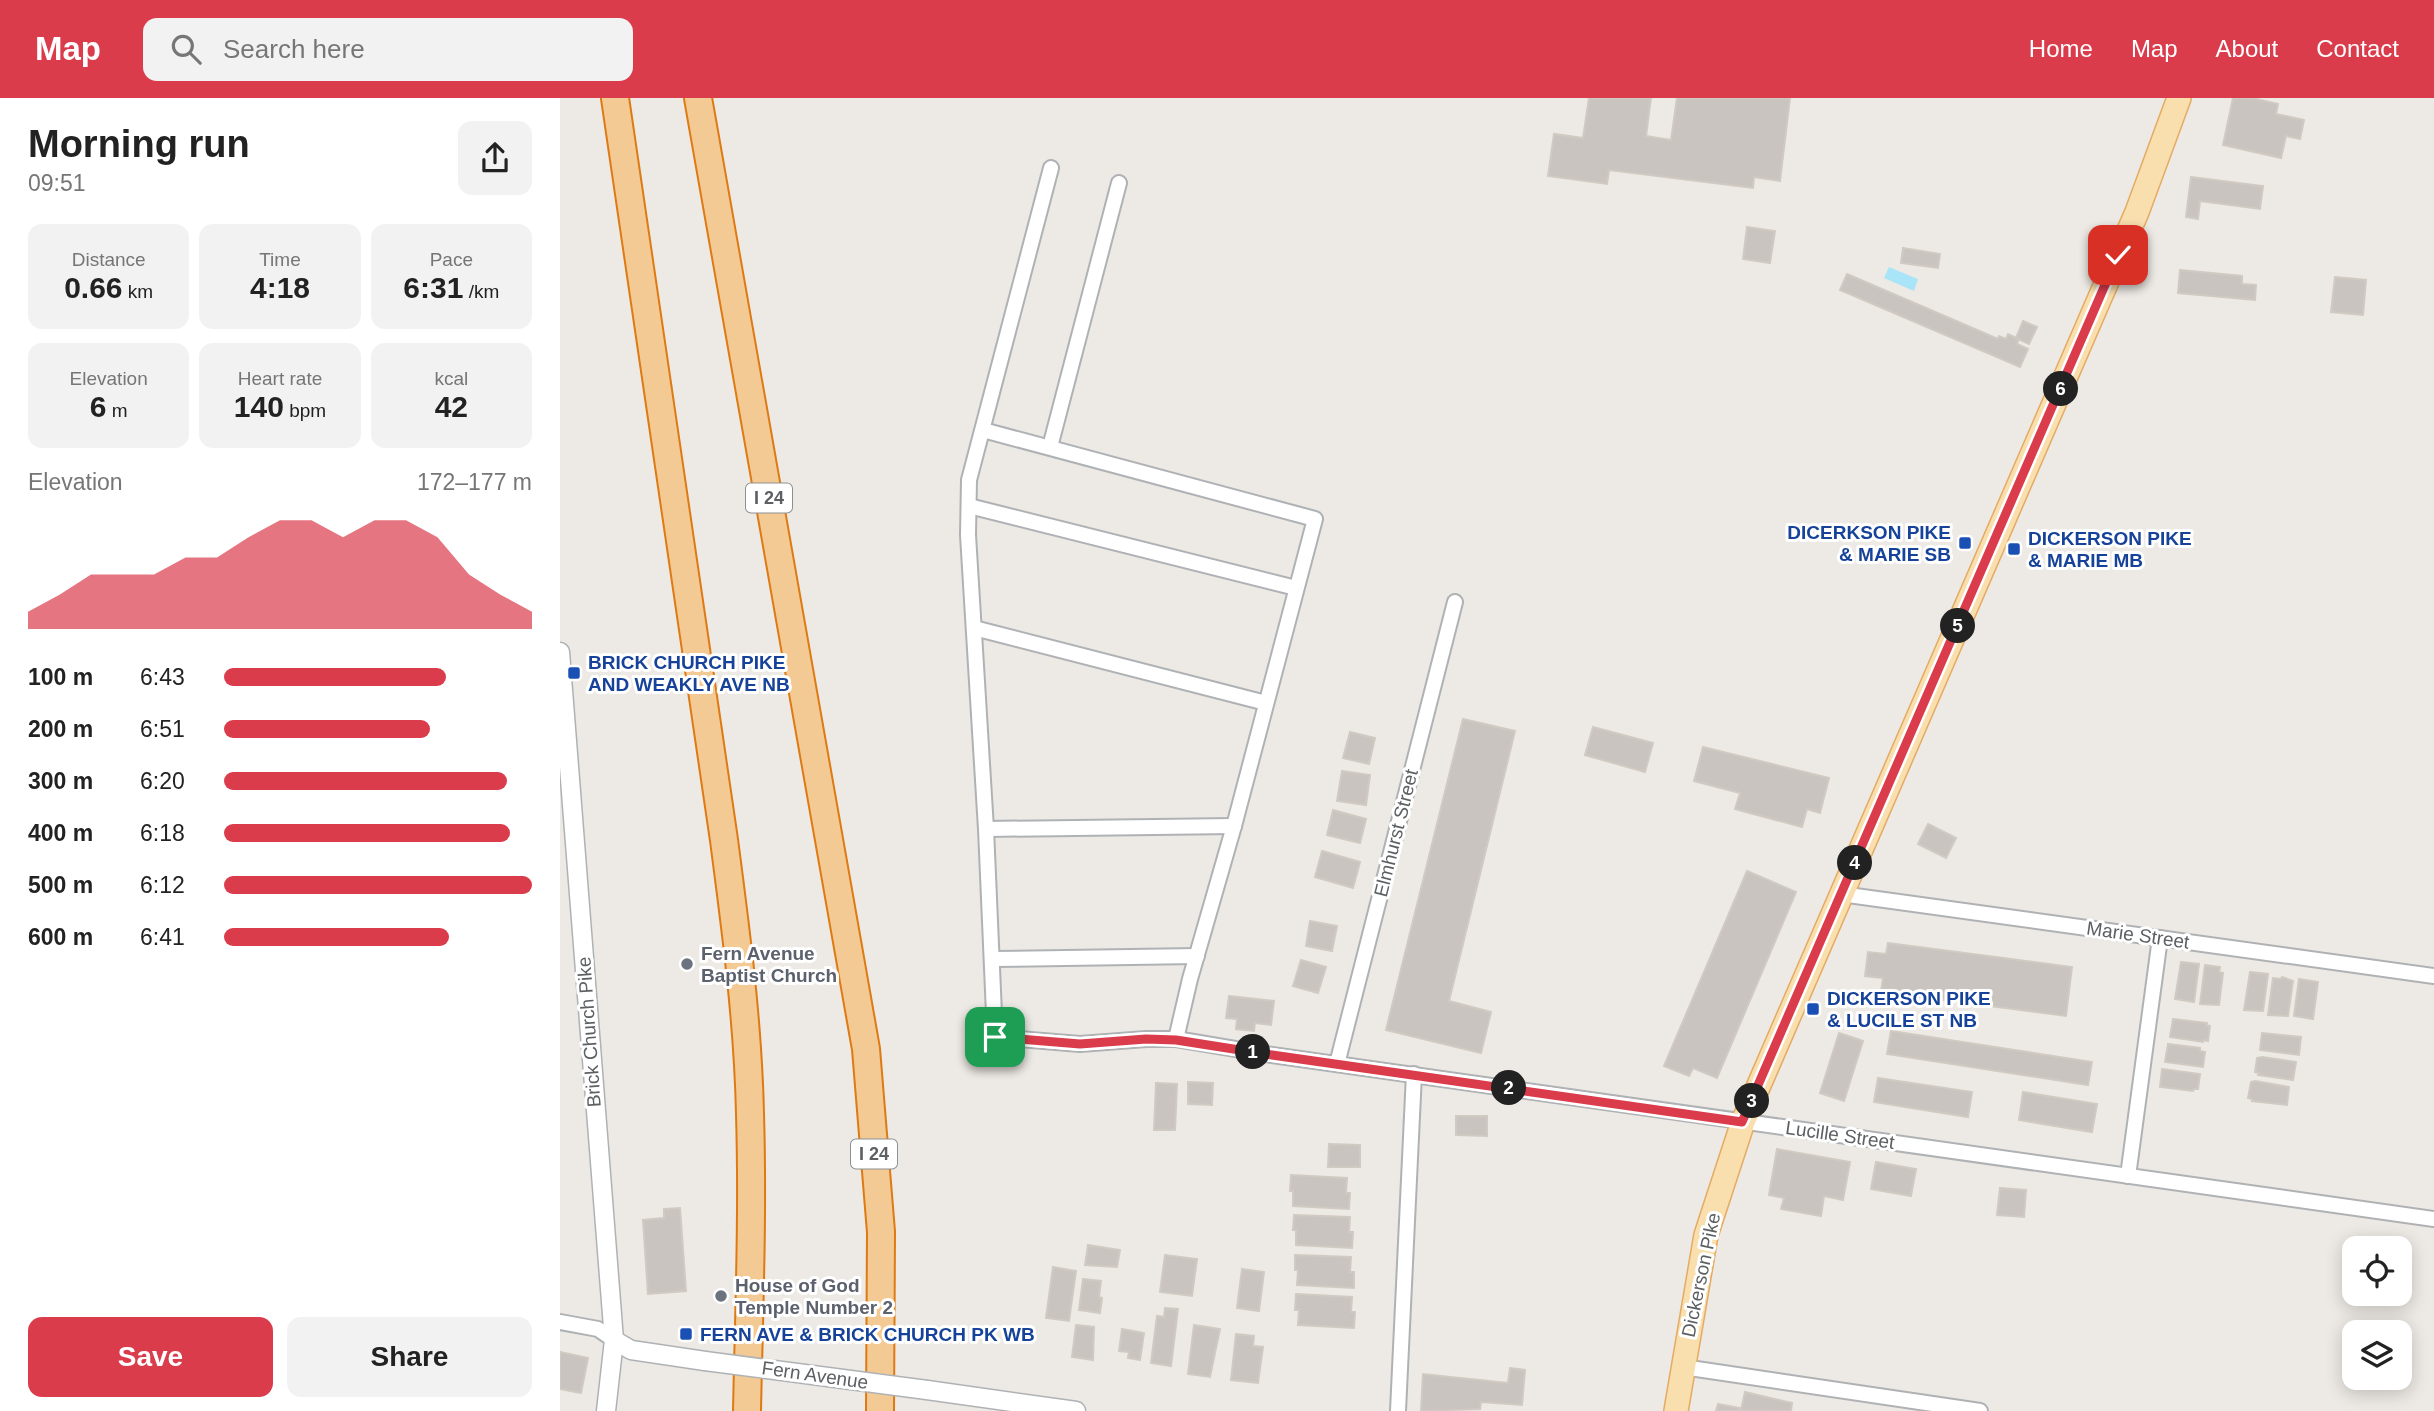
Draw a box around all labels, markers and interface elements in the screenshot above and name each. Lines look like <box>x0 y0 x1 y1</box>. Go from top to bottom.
search box <box>143 18 633 81</box>
text: Map <box>35 30 101 67</box>
icon: search <box>167 30 205 68</box>
text: Search here <box>223 34 365 64</box>
text: Home <box>2029 35 2093 62</box>
text: Map <box>2131 35 2178 62</box>
text: About <box>2216 35 2278 62</box>
text: Contact <box>2316 35 2399 62</box>
button: share <box>458 121 532 195</box>
text: Morning run <box>28 123 250 165</box>
text: 09:51 <box>28 170 86 196</box>
pin <box>2088 225 2148 285</box>
icon: check <box>2099 236 2137 274</box>
text: Distance <box>72 249 146 270</box>
text: Time <box>259 249 301 270</box>
text: Pace <box>430 249 473 270</box>
text: 0.66 <box>64 271 123 304</box>
text: 4:18 <box>250 271 310 304</box>
text: 6:31 <box>403 271 463 304</box>
text: km <box>123 281 153 302</box>
text: /km <box>463 281 499 302</box>
text: Elevation <box>70 368 148 389</box>
text: Heart rate <box>238 368 322 389</box>
text: kcal <box>434 368 468 389</box>
pin: 6 <box>2044 372 2078 406</box>
text: 6 <box>2055 378 2066 399</box>
text: 6 <box>90 390 106 423</box>
text: 140 <box>234 390 284 423</box>
text: 42 <box>435 390 468 423</box>
text: m <box>106 400 128 421</box>
text: bpm <box>284 400 326 421</box>
text: Elevation <box>28 469 123 495</box>
text: 172–177 m <box>417 469 532 495</box>
road number: I 24 <box>746 484 792 512</box>
place label: DICERKSON PIKE & MARIE SB <box>1787 522 1951 565</box>
place label: DICKERSON PIKE & MARIE MB <box>2028 528 2192 571</box>
marker: DICERKSON PIKE & MARIE SB <box>1957 535 1973 551</box>
marker: DICKERSON PIKE & MARIE MB <box>2006 541 2022 557</box>
pin: 5 <box>1940 608 1976 644</box>
text: 5 <box>1952 615 1963 636</box>
place label: BRICK CHURCH PIKE AND WEAKLY AVE NB <box>588 652 790 695</box>
text: 100 m <box>28 664 93 690</box>
text: 6:43 <box>140 664 185 690</box>
marker: BRICK CHURCH PIKE AND WEAKLY AVE NB <box>566 665 582 681</box>
text: 200 m <box>28 716 93 742</box>
text: 6:51 <box>140 716 185 742</box>
street label: Elmhurst Street <box>1370 766 1422 899</box>
text: 300 m <box>28 768 93 794</box>
text: 6:20 <box>140 768 185 794</box>
text: 400 m <box>28 820 93 846</box>
text: 6:18 <box>140 820 185 846</box>
pin: 4 <box>1838 846 1872 880</box>
text: 4 <box>1849 852 1860 873</box>
text: 500 m <box>28 872 93 898</box>
text: 6:12 <box>140 872 185 898</box>
street label: Marie Street <box>2085 917 2191 953</box>
text: 600 m <box>28 924 93 950</box>
text: 6:41 <box>140 924 185 950</box>
place label: Fern Avenue Baptist Church <box>701 943 837 986</box>
street label: Brick Church Pike <box>573 956 605 1108</box>
marker: Fern Avenue Baptist Church <box>679 956 695 972</box>
place label: DICKERSON PIKE & LUCILE ST NB <box>1827 988 1991 1031</box>
marker: DICKERSON PIKE & LUCILE ST NB <box>1805 1001 1821 1017</box>
pin <box>965 1007 1025 1067</box>
icon: arrive <box>976 1018 1014 1056</box>
pin: 1 <box>1236 1034 1270 1070</box>
text: 1 <box>1247 1041 1258 1062</box>
pin: 2 <box>1492 1070 1527 1105</box>
text: 2 <box>1503 1077 1514 1098</box>
pin: 3 <box>1734 1084 1770 1118</box>
text: 3 <box>1746 1090 1757 1111</box>
street label: Lucille Street <box>1784 1117 1897 1153</box>
road number: I 24 <box>851 1140 897 1168</box>
street label: Dickerson Pike <box>1678 1211 1724 1339</box>
map controls <box>2342 1236 2412 1390</box>
button: locate <box>2342 1236 2412 1306</box>
place label: House of God Temple Number 2 <box>735 1275 893 1318</box>
marker: House of God Temple Number 2 <box>713 1288 729 1304</box>
button: Save <box>28 1317 273 1397</box>
button: Share <box>287 1317 532 1397</box>
button: layers <box>2342 1320 2412 1390</box>
place label: FERN AVE & BRICK CHURCH PK WB <box>700 1324 1035 1345</box>
marker: FERN AVE & BRICK CHURCH PK WB <box>678 1326 694 1342</box>
street label: Fern Avenue <box>760 1357 870 1393</box>

